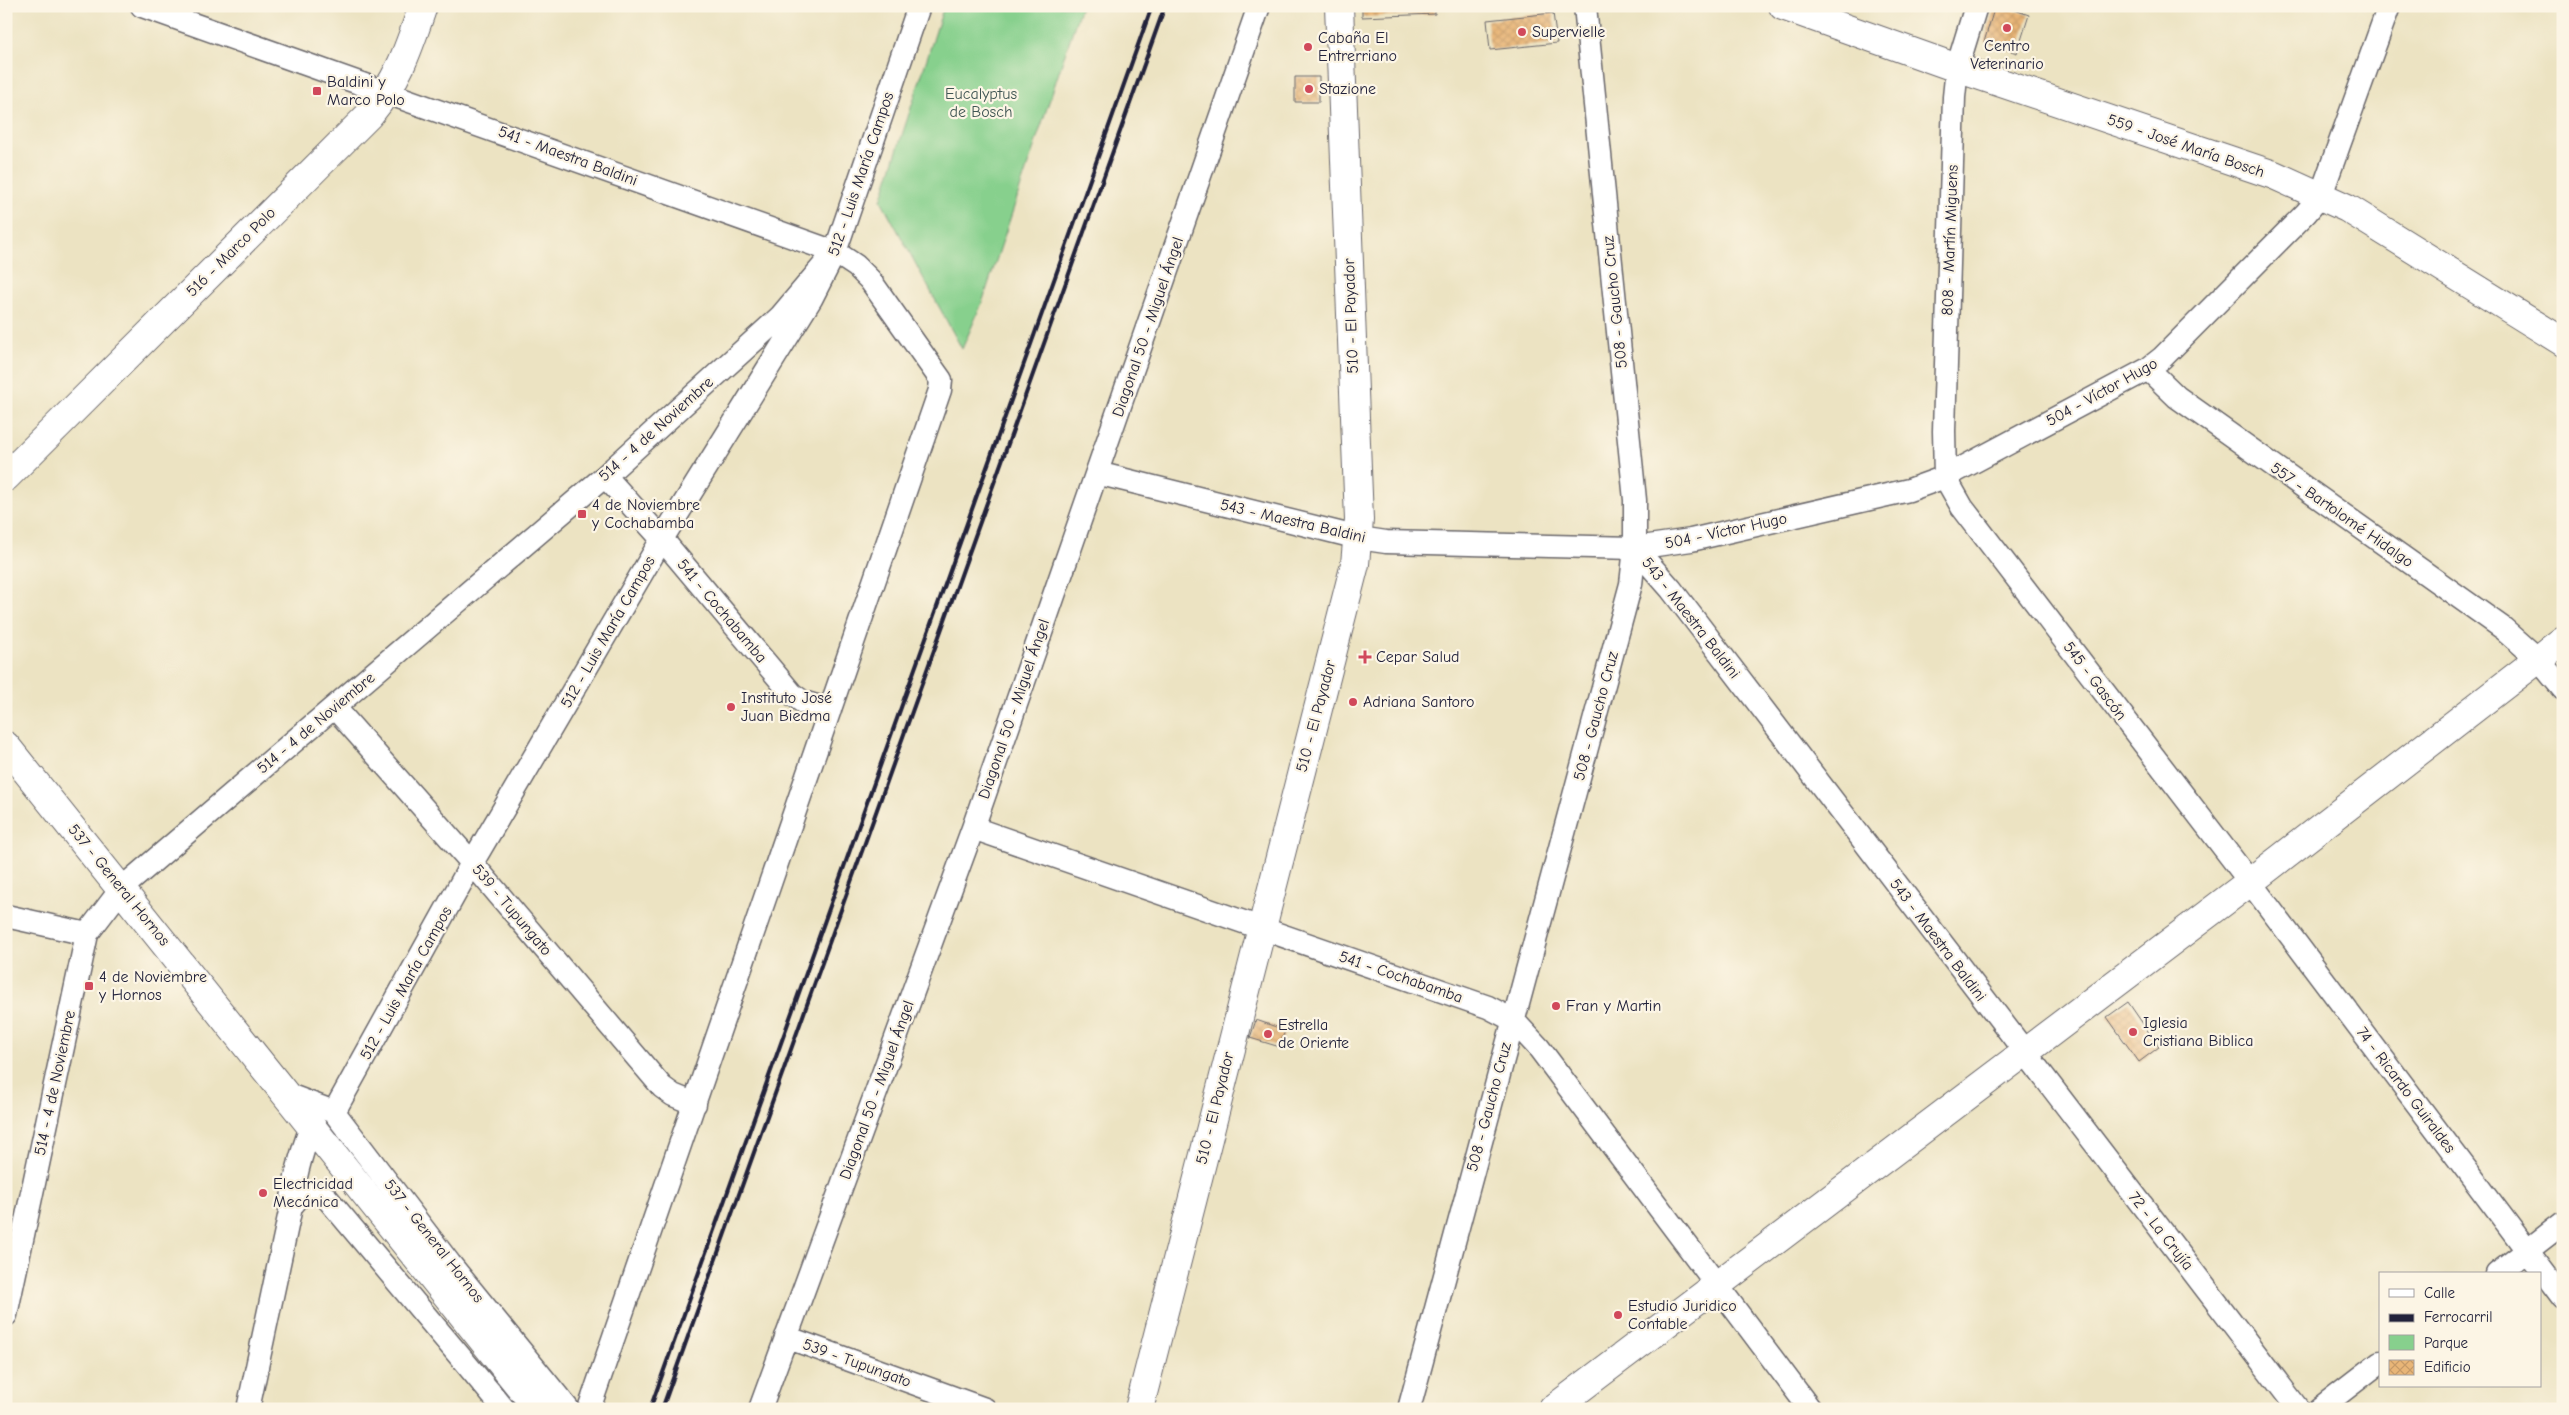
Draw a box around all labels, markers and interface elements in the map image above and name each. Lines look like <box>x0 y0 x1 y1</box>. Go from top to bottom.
marker: Centro Veterinario <box>2001 22 2013 34</box>
place label: Supervielle <box>1532 23 1605 41</box>
marker: Supervielle <box>1516 26 1528 38</box>
place label: Cabaña El Entrerriano <box>1318 29 1397 65</box>
place label: Centro Veterinario <box>1970 37 2044 73</box>
marker: Cabaña El Entrerriano <box>1302 41 1314 53</box>
place label: Baldini y Marco Polo <box>327 73 405 109</box>
place label: Stazione <box>1319 80 1376 98</box>
marker: Stazione <box>1303 83 1315 95</box>
marker: Baldini y Marco Polo <box>311 85 323 97</box>
park label: Eucalyptus de Bosch <box>945 85 1017 121</box>
street label: 512 - Luis María Campos <box>824 89 898 258</box>
street label: 559 - José María Bosch <box>2105 111 2267 181</box>
street label: 541 - Maestra Baldini <box>496 122 640 190</box>
street label: 808 - Martín Miguens <box>1938 164 1962 316</box>
street label: 516 - Marco Polo <box>183 204 279 300</box>
street label: Diagonal 50 - Miguel Ángel <box>1108 234 1187 419</box>
street label: 508 - Gaucho Cruz <box>1599 235 1631 369</box>
street label: 510 - El Payador <box>1340 257 1362 374</box>
street label: 504 - Víctor Hugo <box>2043 354 2161 430</box>
street label: 514 - 4 de Noviembre <box>595 373 717 485</box>
street label: 557 - Bartolomé Hidalgo <box>2267 459 2417 571</box>
place label: 4 de Noviembre y Cochabamba <box>591 496 700 532</box>
street label: 543 - Maestra Baldini <box>1219 496 1367 546</box>
marker: 4 de Noviembre y Cochabamba <box>576 508 588 520</box>
street label: 504 - Víctor Hugo <box>1663 509 1789 553</box>
street label: 512 - Luis María Campos <box>557 553 659 711</box>
street label: 543 - Maestra Baldini <box>1638 554 1744 682</box>
street label: 541 - Cochabamba <box>673 556 771 666</box>
street label: Diagonal 50 - Miguel Ángel <box>974 616 1053 801</box>
street label: 545 - Gascón <box>2060 638 2130 724</box>
place label: Cepar Salud <box>1376 648 1460 666</box>
street label: 508 - Gaucho Cruz <box>1570 649 1622 783</box>
marker: Cepar Salud <box>1358 650 1372 664</box>
street label: 510 - El Payador <box>1292 657 1340 774</box>
street label: 514 - 4 de Noviembre <box>254 669 378 777</box>
place label: Instituto José Juan Biedma <box>741 689 832 725</box>
place label: Adriana Santoro <box>1363 693 1475 711</box>
marker: Adriana Santoro <box>1347 696 1359 708</box>
marker: Instituto José Juan Biedma <box>725 701 737 713</box>
street label: 537 - General Hornos <box>64 821 174 950</box>
street label: 539 - Tupungato <box>469 861 555 959</box>
street label: 543 - Maestra Baldini <box>1886 875 1990 1005</box>
street label: 512 - Luis María Campos <box>356 903 456 1063</box>
street label: 541 - Cochabamba <box>1337 947 1465 1007</box>
place label: 4 de Noviembre y Hornos <box>98 968 207 1004</box>
marker: 4 de Noviembre y Hornos <box>83 980 95 992</box>
place label: Fran y Martin <box>1566 997 1661 1015</box>
street label: Diagonal 50 - Miguel Ángel <box>835 998 918 1182</box>
marker: Fran y Martin <box>1550 1000 1562 1012</box>
street label: 514 - 4 de Noviembre <box>31 1009 79 1157</box>
place label: Iglesia Cristiana Biblica <box>2143 1014 2254 1050</box>
place label: Estrella de Oriente <box>1278 1016 1349 1052</box>
street label: 74 - Ricardo Guiraldes <box>2353 1024 2459 1157</box>
marker: Iglesia Cristiana Biblica <box>2127 1026 2139 1038</box>
marker: Estrella de Oriente <box>1262 1028 1274 1040</box>
street label: 508 - Gaucho Cruz <box>1463 1040 1515 1174</box>
street label: 510 - El Payador <box>1192 1049 1238 1166</box>
place label: Electricidad Mecánica <box>273 1175 353 1211</box>
street label: 537 - General Hornos <box>380 1176 488 1306</box>
marker: Electricidad Mecánica <box>257 1187 269 1199</box>
street label: 72 - La Crujía <box>2125 1188 2197 1274</box>
legend <box>2379 1272 2542 1388</box>
text: Calle <box>2424 1284 2456 1302</box>
place label: Estudio Juridico Contable <box>1628 1297 1737 1333</box>
text: Ferrocarril <box>2424 1308 2492 1326</box>
marker: Estudio Juridico Contable <box>1612 1309 1624 1321</box>
text: Parque <box>2424 1334 2469 1352</box>
street label: 539 - Tupungato <box>800 1335 914 1391</box>
text: Edificio <box>2424 1358 2471 1376</box>

